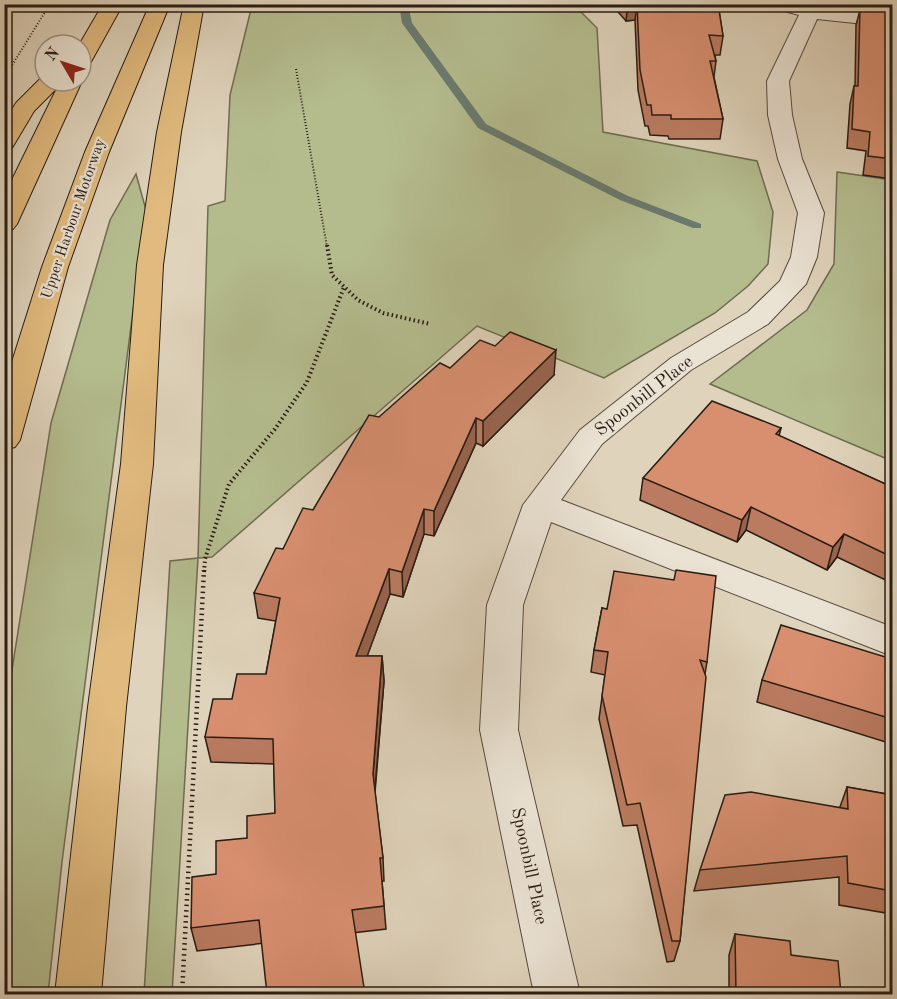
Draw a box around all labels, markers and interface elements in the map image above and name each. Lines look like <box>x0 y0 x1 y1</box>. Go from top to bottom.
north arrow <box>33 33 93 93</box>
text: N <box>43 44 63 65</box>
street label: Upper Harbour Motorway <box>39 137 109 301</box>
street label: Spoonbill Place <box>592 352 696 440</box>
street label: Spoonbill Place <box>508 806 550 926</box>

